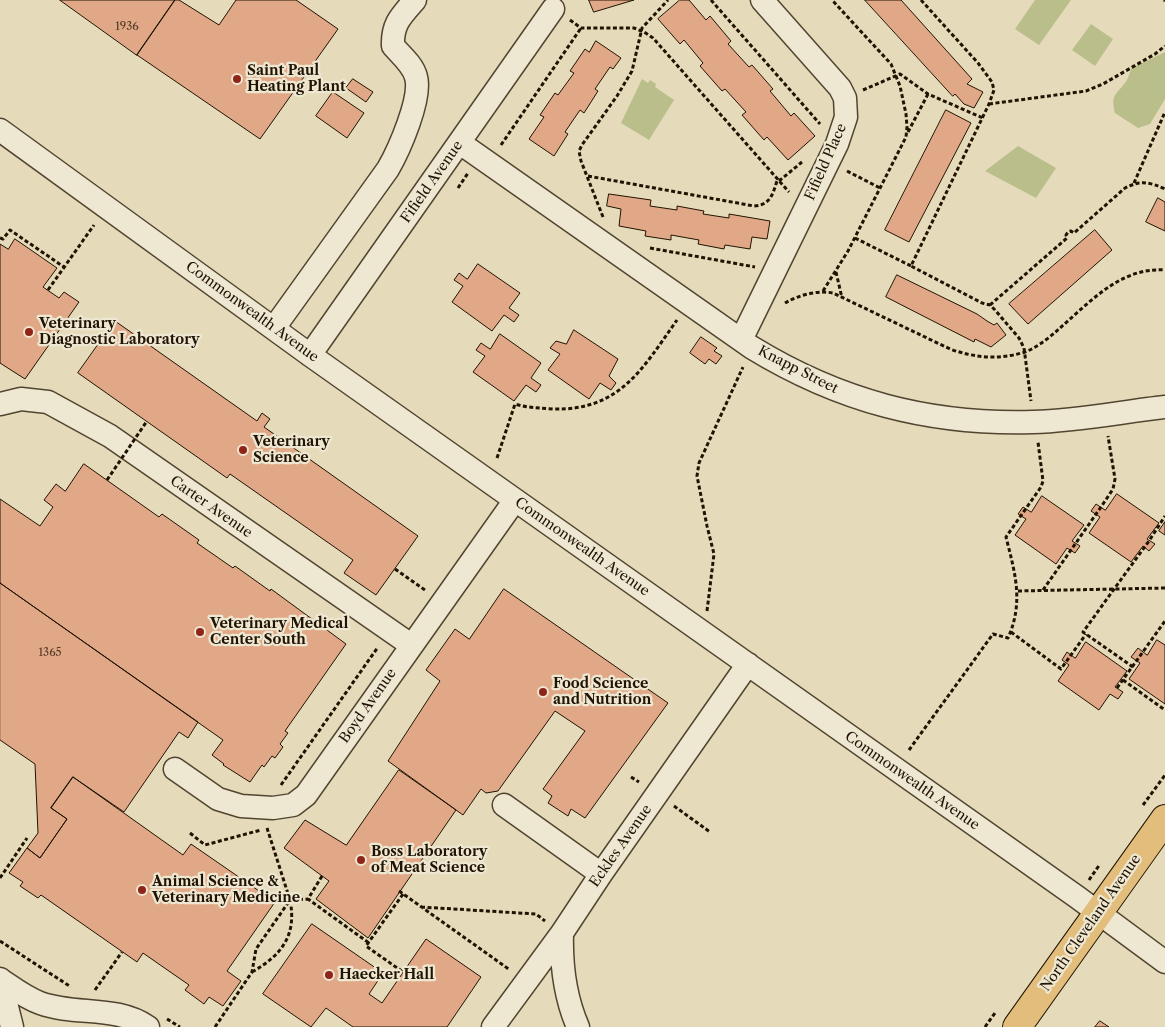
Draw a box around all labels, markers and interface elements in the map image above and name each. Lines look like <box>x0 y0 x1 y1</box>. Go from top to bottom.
house number: 1936 <box>115 20 139 34</box>
place label: Saint Paul Heating Plant <box>247 63 346 95</box>
marker: Saint Paul Heating Plant <box>231 73 243 85</box>
street label: Fifield Place <box>802 121 850 203</box>
street label: Fifield Avenue <box>398 138 466 226</box>
street label: Commonwealth Avenue <box>182 258 322 366</box>
place label: Veterinary Diagnostic Laboratory <box>39 316 200 348</box>
marker: Veterinary Diagnostic Laboratory <box>23 326 35 338</box>
street label: Knapp Street <box>755 343 841 397</box>
place label: Veterinary Science <box>253 434 330 467</box>
marker: Veterinary Science <box>237 444 249 456</box>
street label: Carter Avenue <box>167 473 255 541</box>
street label: Commonwealth Avenue <box>512 494 652 600</box>
place label: Veterinary Medical Center South <box>210 616 348 648</box>
marker: Veterinary Medical Center South <box>194 626 206 638</box>
house number: 1365 <box>38 646 62 660</box>
street label: Boyd Avenue <box>336 665 400 747</box>
place label: Food Science and Nutrition <box>553 676 651 709</box>
marker: Food Science and Nutrition <box>537 686 549 698</box>
street label: Commonwealth Avenue <box>842 728 982 834</box>
street label: Eckles Avenue <box>586 802 656 890</box>
place label: Boss Laboratory of Meat Science <box>371 844 487 876</box>
street label: North Cleveland Avenue <box>1037 851 1145 995</box>
marker: Boss Laboratory of Meat Science <box>355 854 367 866</box>
place label: Animal Science & Veterinary Medicine <box>152 874 300 906</box>
marker: Animal Science & Veterinary Medicine <box>136 884 148 896</box>
place label: Haecker Hall <box>339 967 434 983</box>
marker: Haecker Hall <box>323 969 335 981</box>

